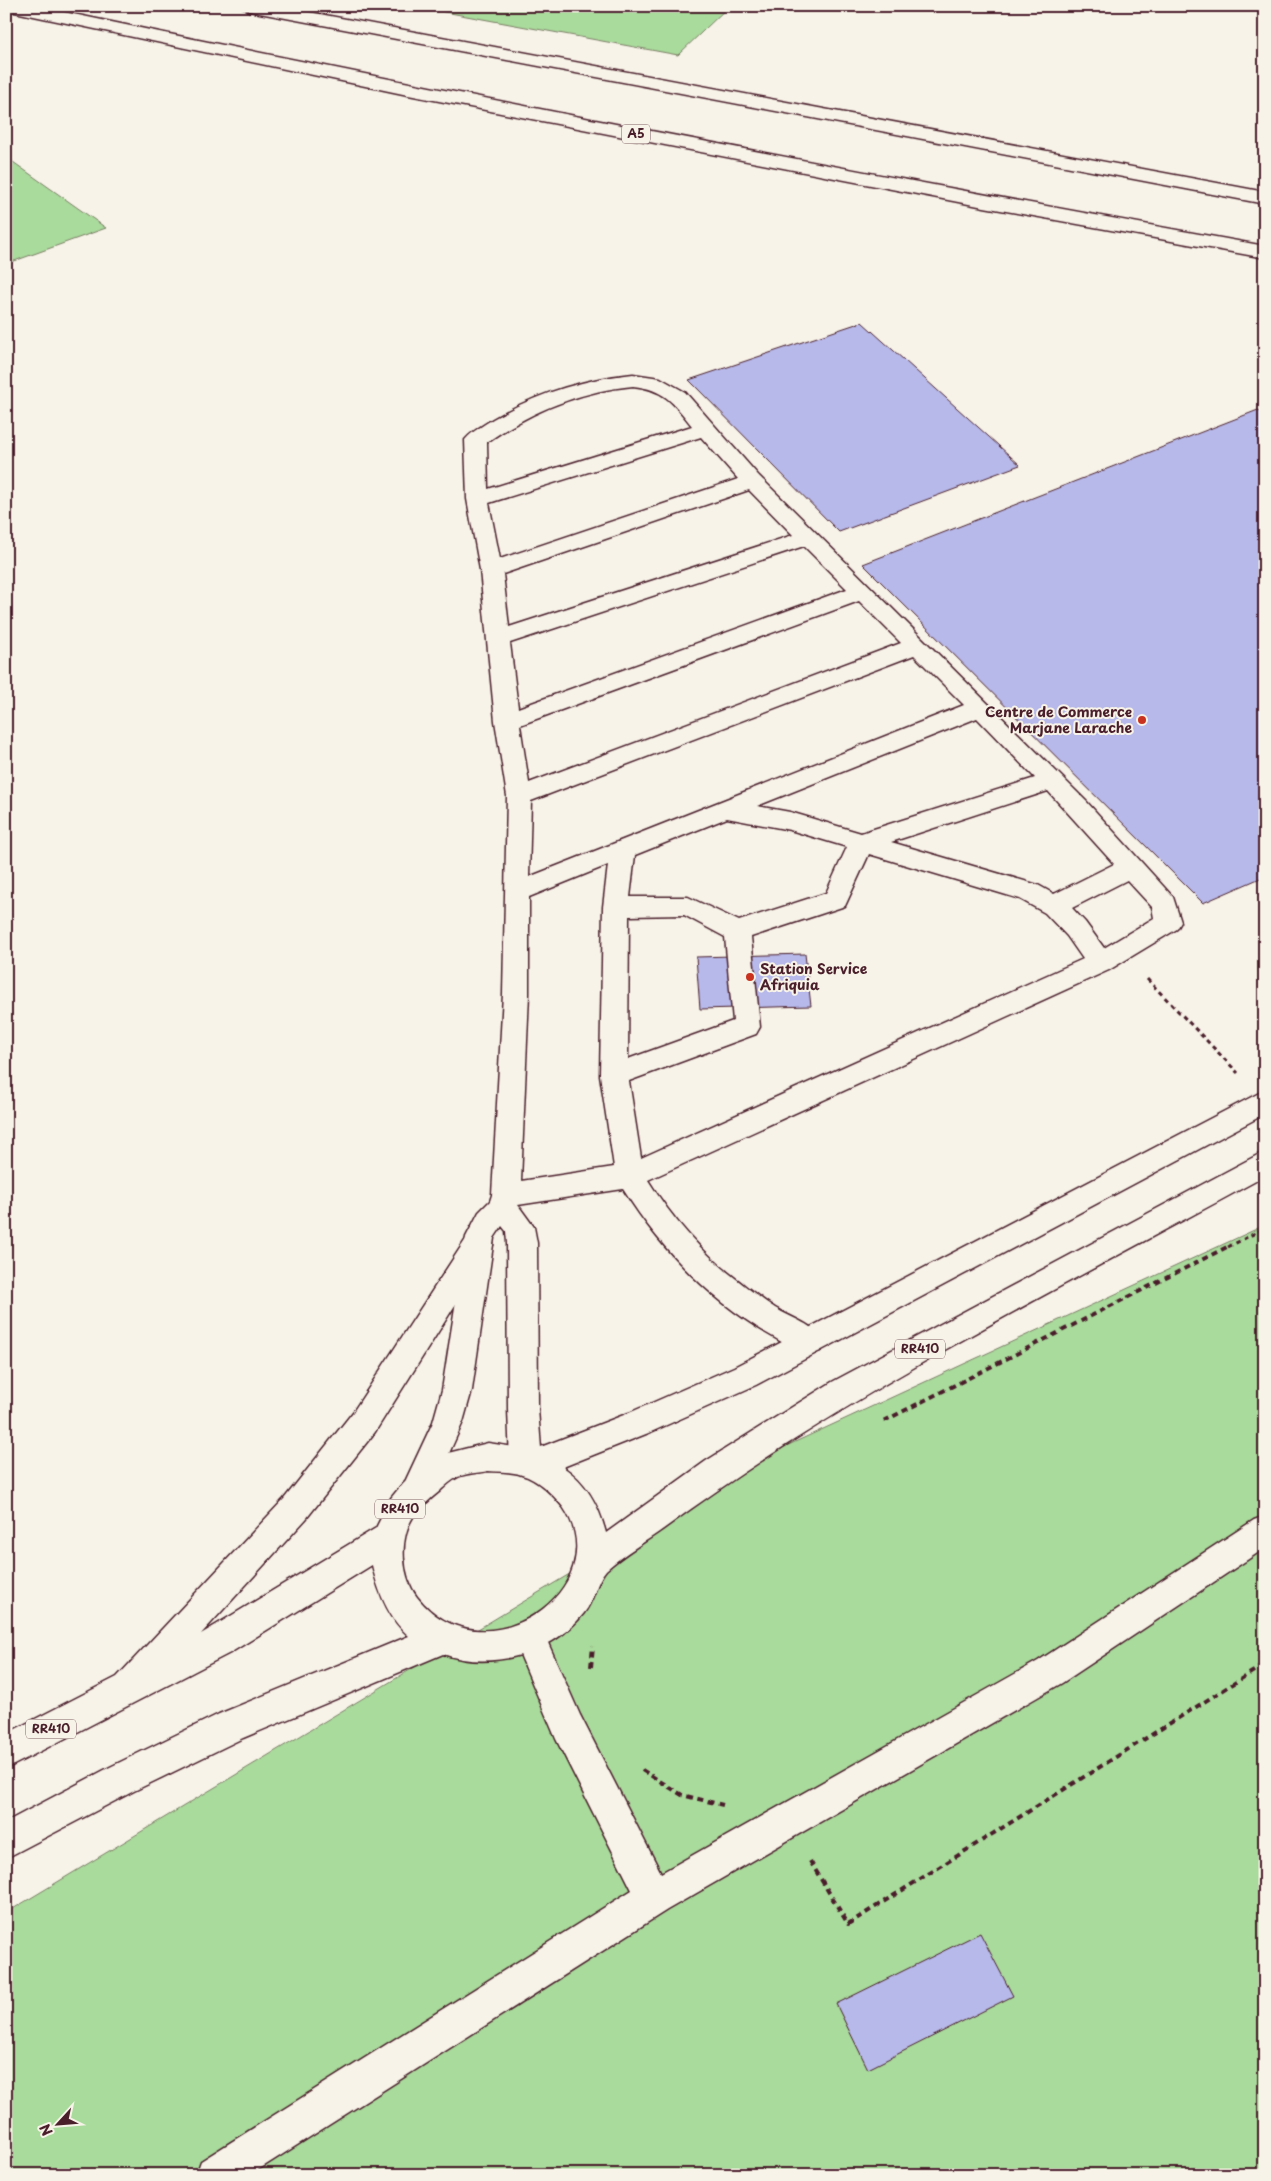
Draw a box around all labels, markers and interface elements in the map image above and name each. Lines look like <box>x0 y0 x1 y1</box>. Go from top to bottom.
road number: A5 <box>622 125 650 144</box>
place label: Centre de Commerce Marjane Larache <box>985 701 1132 738</box>
marker: Centre de Commerce Marjane Larache <box>1136 714 1148 726</box>
place label: Station Service Afriquia <box>760 958 868 995</box>
marker: Station Service Afriquia <box>744 971 756 983</box>
road number: RR410 <box>895 1340 945 1358</box>
road number: RR410 <box>375 1500 425 1518</box>
road number: RR410 <box>26 1720 76 1738</box>
north arrow <box>32 2098 82 2148</box>
text: N <box>34 2120 58 2140</box>

